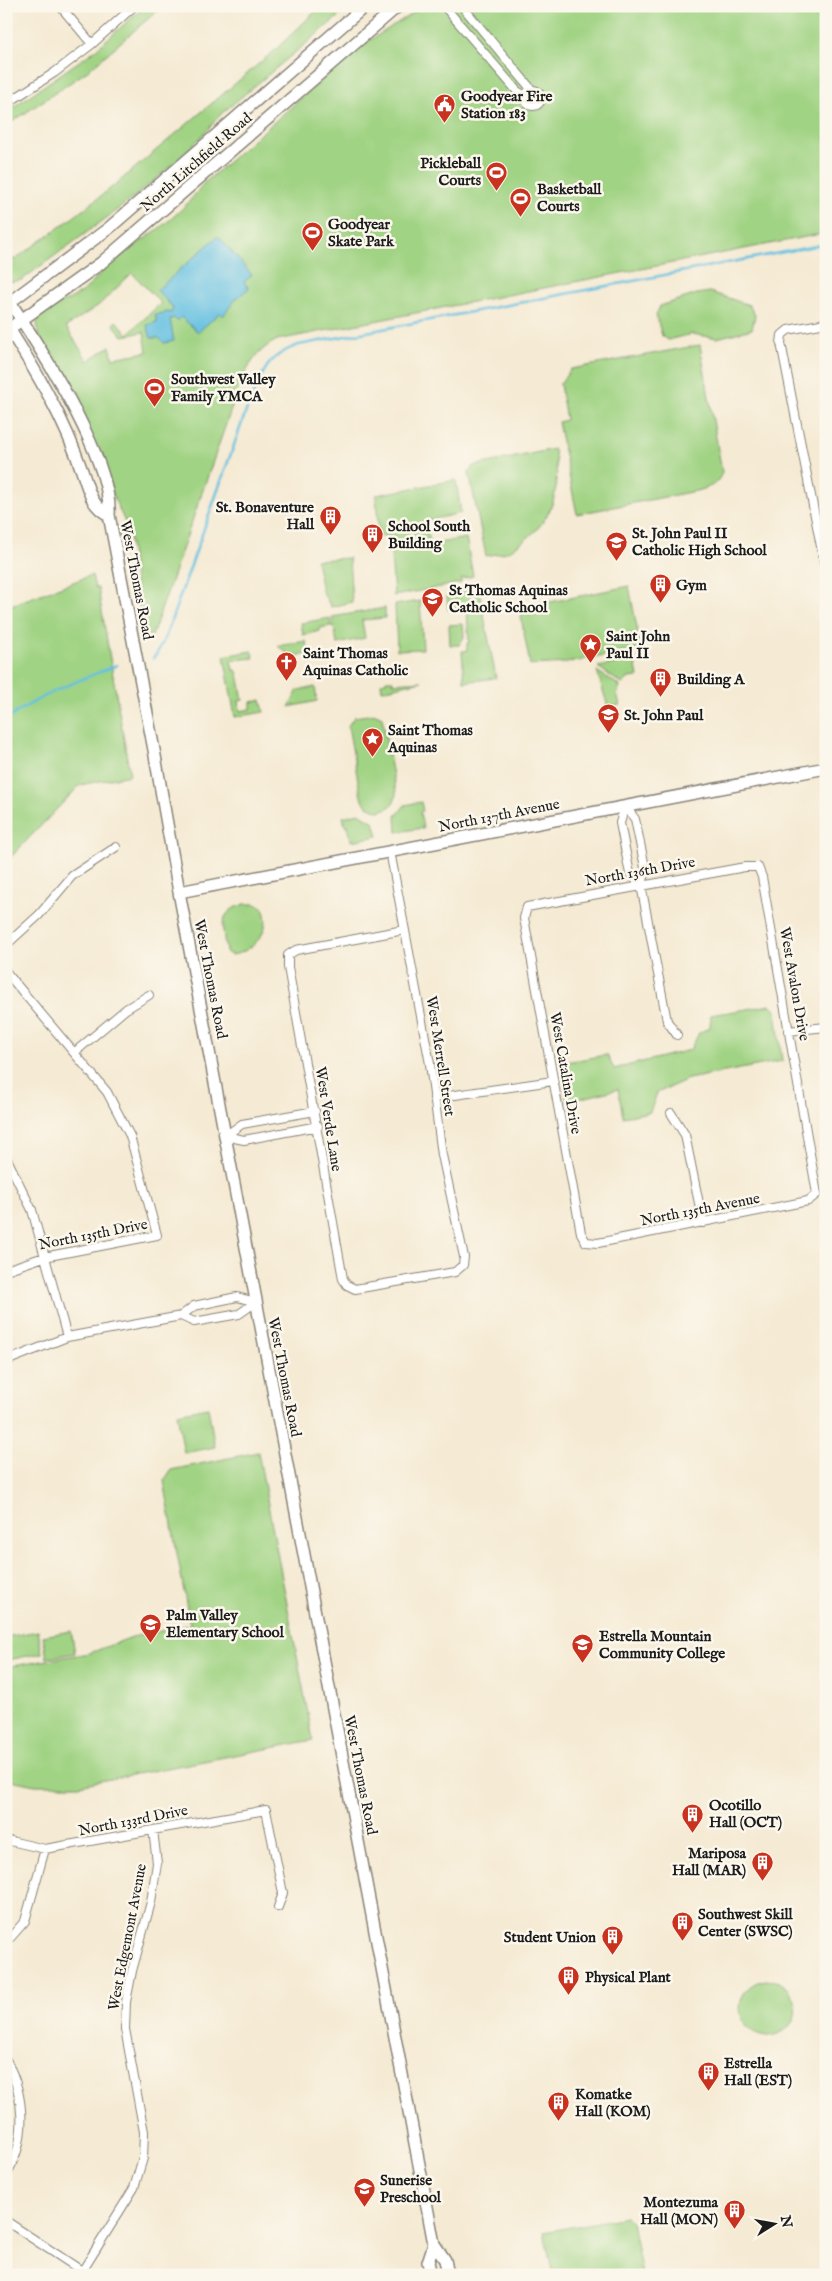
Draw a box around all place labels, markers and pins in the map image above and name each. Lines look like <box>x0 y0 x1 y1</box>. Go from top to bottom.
place label: Goodyear Fire Station 183 <box>461 87 552 123</box>
public building icon: Goodyear Fire Station 183 <box>433 93 457 124</box>
place label: Pickleball Courts <box>420 154 482 190</box>
sports icon: Pickleball Courts <box>485 160 509 191</box>
place label: Basketball Courts <box>537 180 602 216</box>
sports icon: Basketball Courts <box>509 186 533 217</box>
place label: Goodyear Skate Park <box>328 215 395 251</box>
sports icon: Goodyear Skate Park <box>300 221 324 252</box>
place label: Southwest Valley Family YMCA <box>171 370 276 406</box>
sports icon: Southwest Valley Family YMCA <box>143 376 167 407</box>
place label: St. Bonaventure Hall <box>216 498 315 534</box>
building icon: St. Bonaventure Hall <box>318 504 342 535</box>
place label: School South Building <box>388 517 471 553</box>
building icon: School South Building <box>360 523 384 554</box>
place label: St. John Paul II Catholic High School <box>632 524 768 560</box>
school or university icon: St. John Paul II Catholic High School <box>604 530 628 561</box>
building icon: Gym <box>648 573 672 604</box>
place label: Gym <box>676 576 707 595</box>
place label: St Thomas Aquinas Catholic School <box>449 581 569 617</box>
school or university icon: St Thomas Aquinas Catholic School <box>421 587 445 618</box>
place label: Saint John Paul II <box>606 627 670 663</box>
place icon: Saint John Paul II <box>578 633 602 664</box>
place label: Saint Thomas Aquinas Catholic <box>302 644 409 680</box>
church icon: Saint Thomas Aquinas Catholic <box>275 650 299 681</box>
building icon: Building A <box>649 667 673 698</box>
place label: Building A <box>677 670 745 689</box>
school or university icon: St. John Paul <box>596 703 620 734</box>
place label: St. John Paul <box>624 706 704 725</box>
place label: Saint Thomas Aquinas <box>387 721 474 757</box>
place icon: Saint Thomas Aquinas <box>360 727 384 758</box>
place label: Palm Valley Elementary School <box>166 1606 285 1642</box>
school or university icon: Palm Valley Elementary School <box>138 1612 162 1643</box>
place label: Estrella Mountain Community College <box>599 1627 725 1663</box>
school or university icon: Estrella Mountain Community College <box>571 1633 595 1664</box>
place label: Ocotillo Hall (OCT) <box>709 1796 782 1832</box>
building icon: Ocotillo Hall (OCT) <box>681 1802 705 1833</box>
place label: Mariposa Hall (MAR) <box>672 1844 747 1880</box>
building icon: Mariposa Hall (MAR) <box>750 1850 774 1881</box>
place label: Southwest Skill Center (SWSC) <box>698 1905 794 1941</box>
building icon: Southwest Skill Center (SWSC) <box>670 1911 694 1942</box>
building icon: Student Union <box>600 1925 624 1956</box>
place label: Student Union <box>504 1928 596 1947</box>
building icon: Physical Plant <box>557 1965 581 1996</box>
place label: Physical Plant <box>585 1968 672 1987</box>
place label: Estrella Hall (EST) <box>724 2054 792 2090</box>
building icon: Estrella Hall (EST) <box>696 2060 720 2091</box>
place label: Komatke Hall (KOM) <box>575 2085 651 2121</box>
building icon: Komatke Hall (KOM) <box>547 2091 571 2122</box>
place label: Sunerise Preschool <box>380 2171 442 2207</box>
school or university icon: Sunerise Preschool <box>352 2177 376 2208</box>
place label: Montezuma Hall (MON) <box>640 2193 719 2229</box>
building icon: Montezuma Hall (MON) <box>722 2199 746 2230</box>

